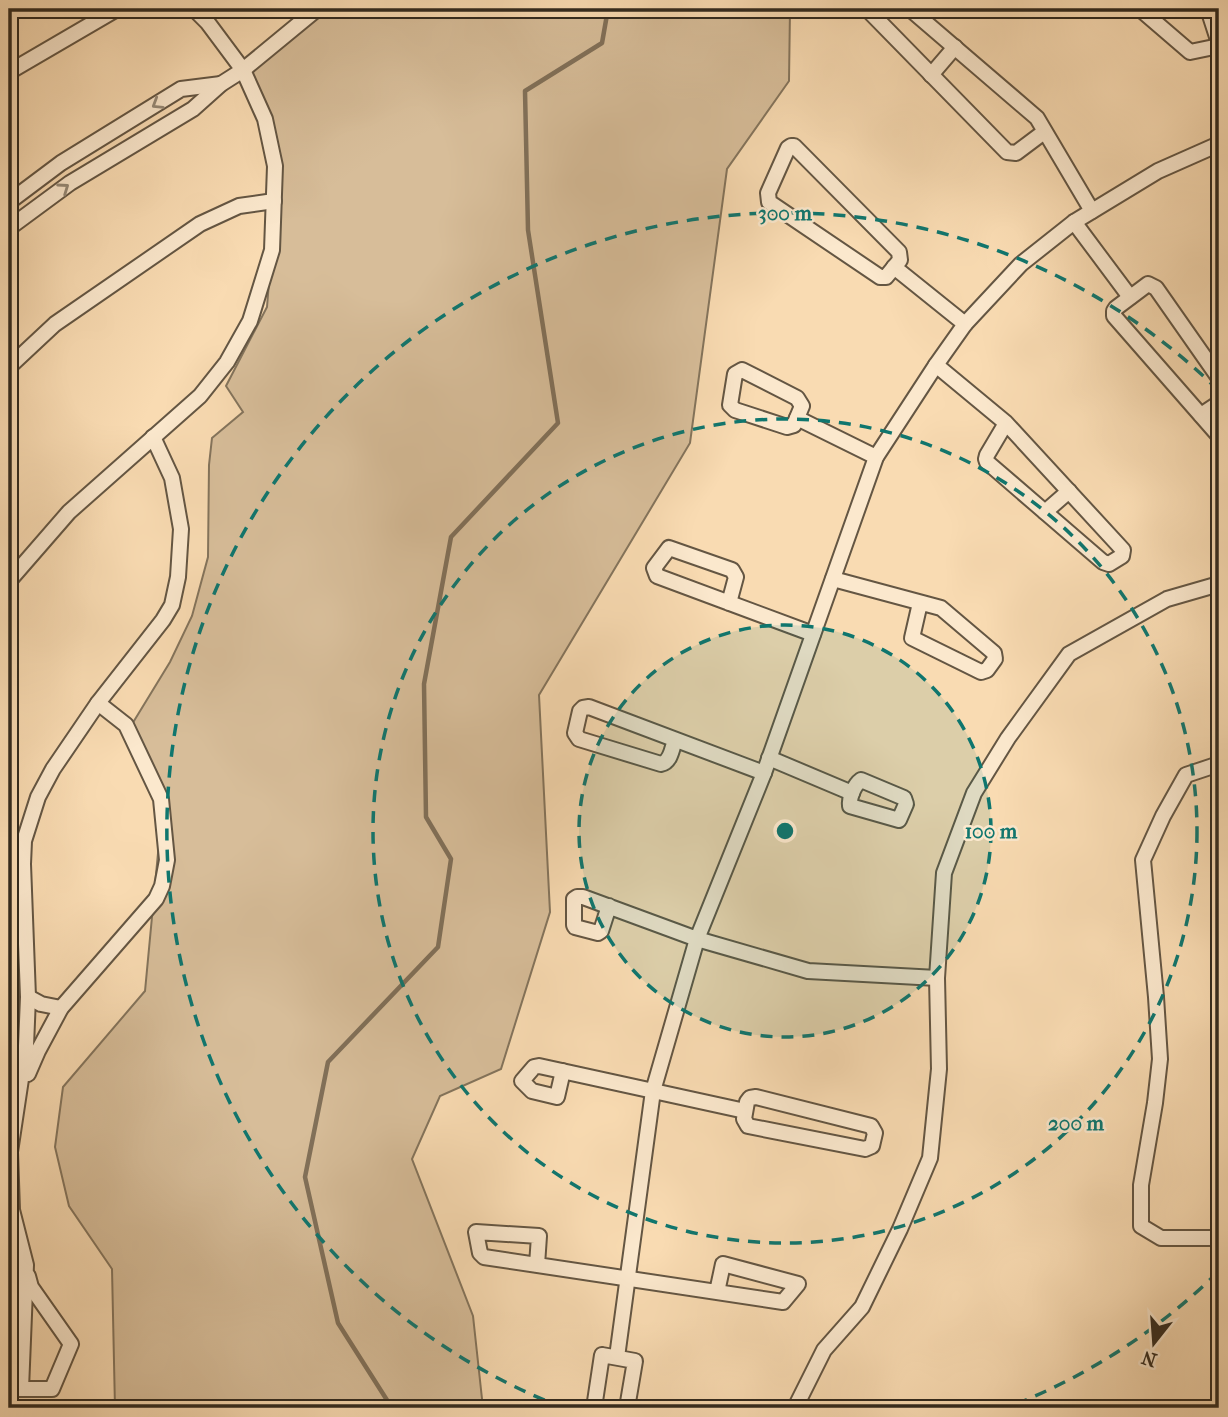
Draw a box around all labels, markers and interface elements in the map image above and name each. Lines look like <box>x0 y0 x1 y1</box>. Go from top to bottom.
one-way arrow <box>152 96 165 109</box>
one-way arrow <box>56 183 69 196</box>
text: 300 m <box>758 201 812 225</box>
centre of rings <box>773 819 797 843</box>
text: 100 m <box>965 819 1018 843</box>
text: 200 m <box>1048 1111 1105 1135</box>
north arrow <box>1120 1308 1190 1378</box>
text: N <box>1139 1346 1159 1371</box>

